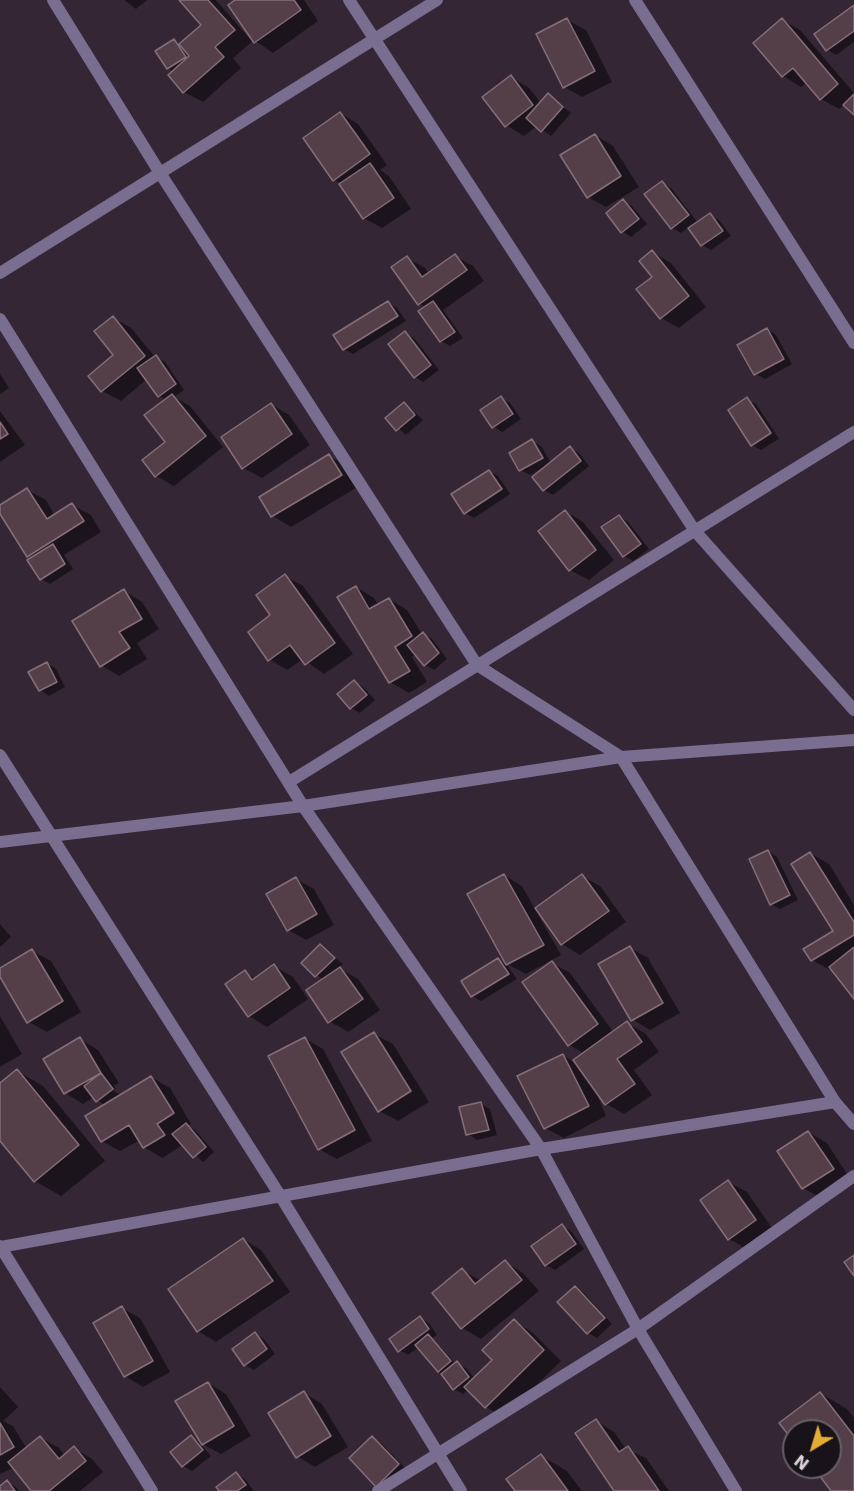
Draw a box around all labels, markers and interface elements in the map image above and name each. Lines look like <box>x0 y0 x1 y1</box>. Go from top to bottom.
north arrow <box>782 1419 842 1479</box>
text: N <box>791 1450 813 1474</box>

